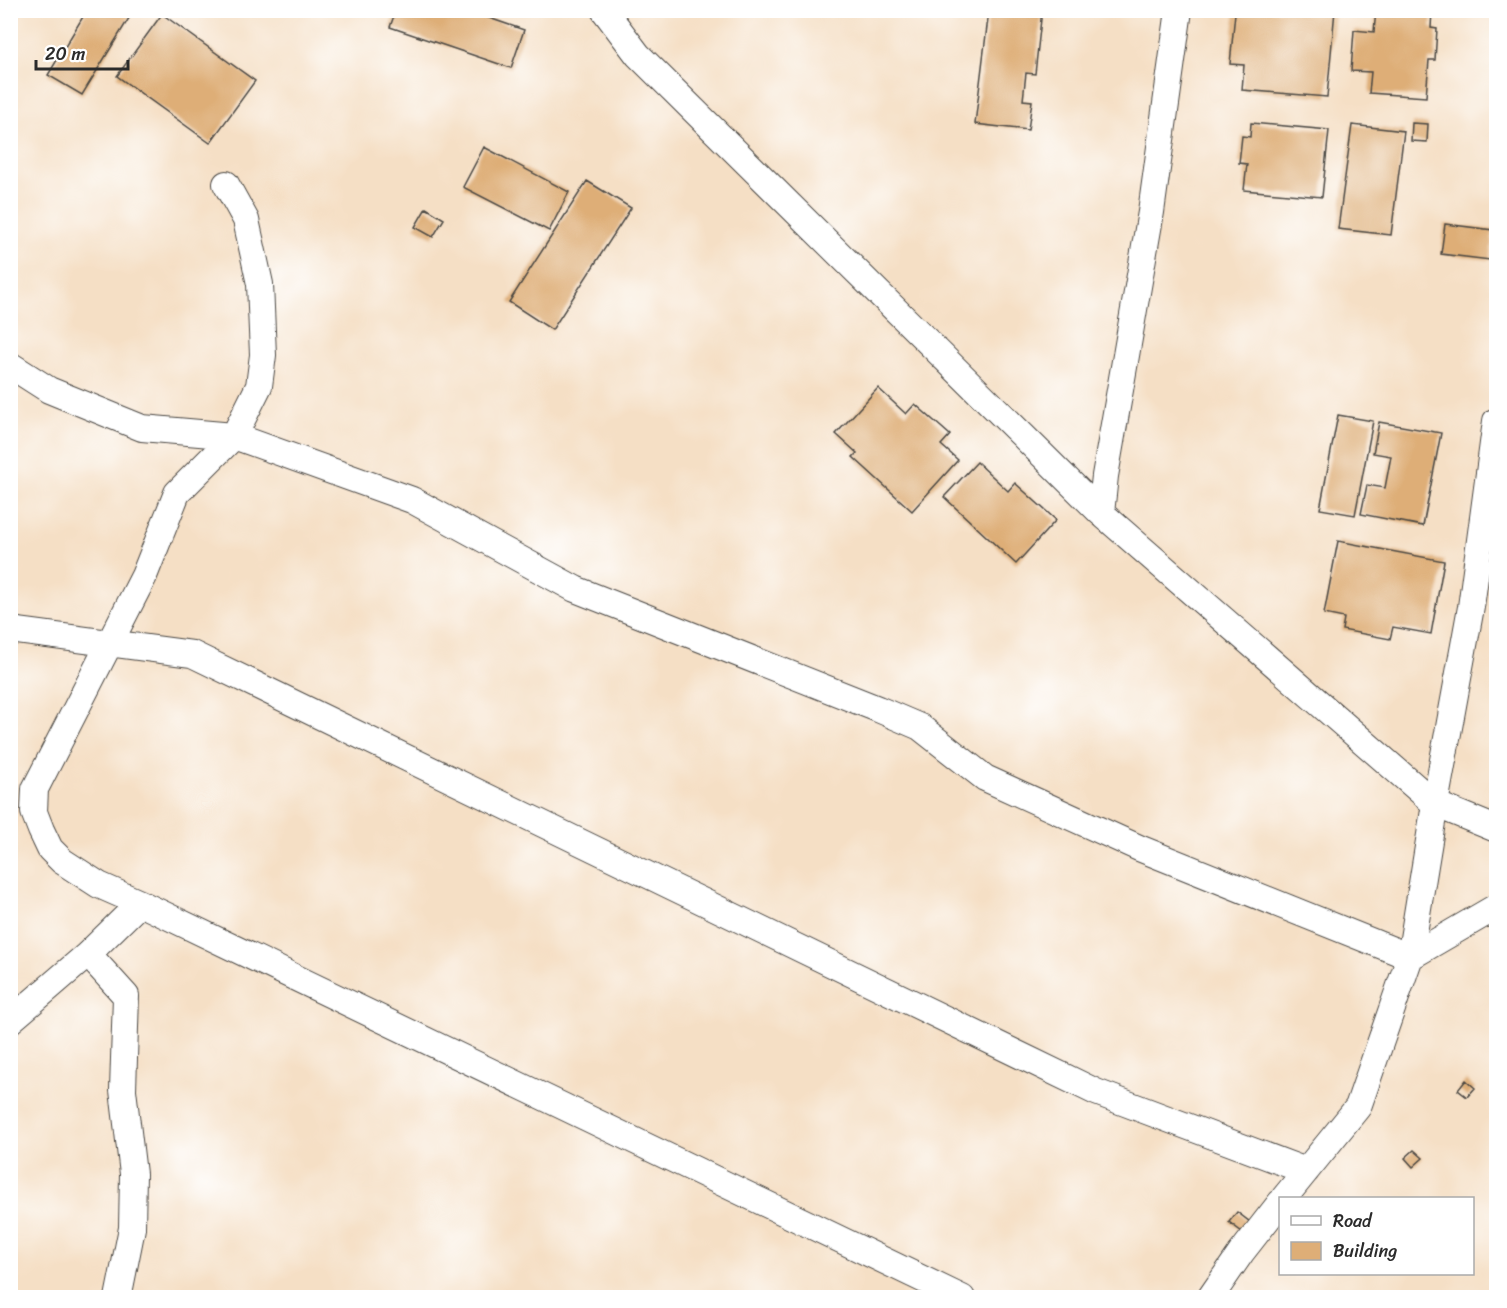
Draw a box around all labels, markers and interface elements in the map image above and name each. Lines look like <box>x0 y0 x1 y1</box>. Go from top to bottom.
scale bar <box>36 33 128 71</box>
text: 20 m <box>45 38 85 70</box>
legend <box>1279 1197 1474 1275</box>
text: Road <box>1333 1205 1373 1237</box>
text: Building <box>1333 1235 1397 1267</box>

